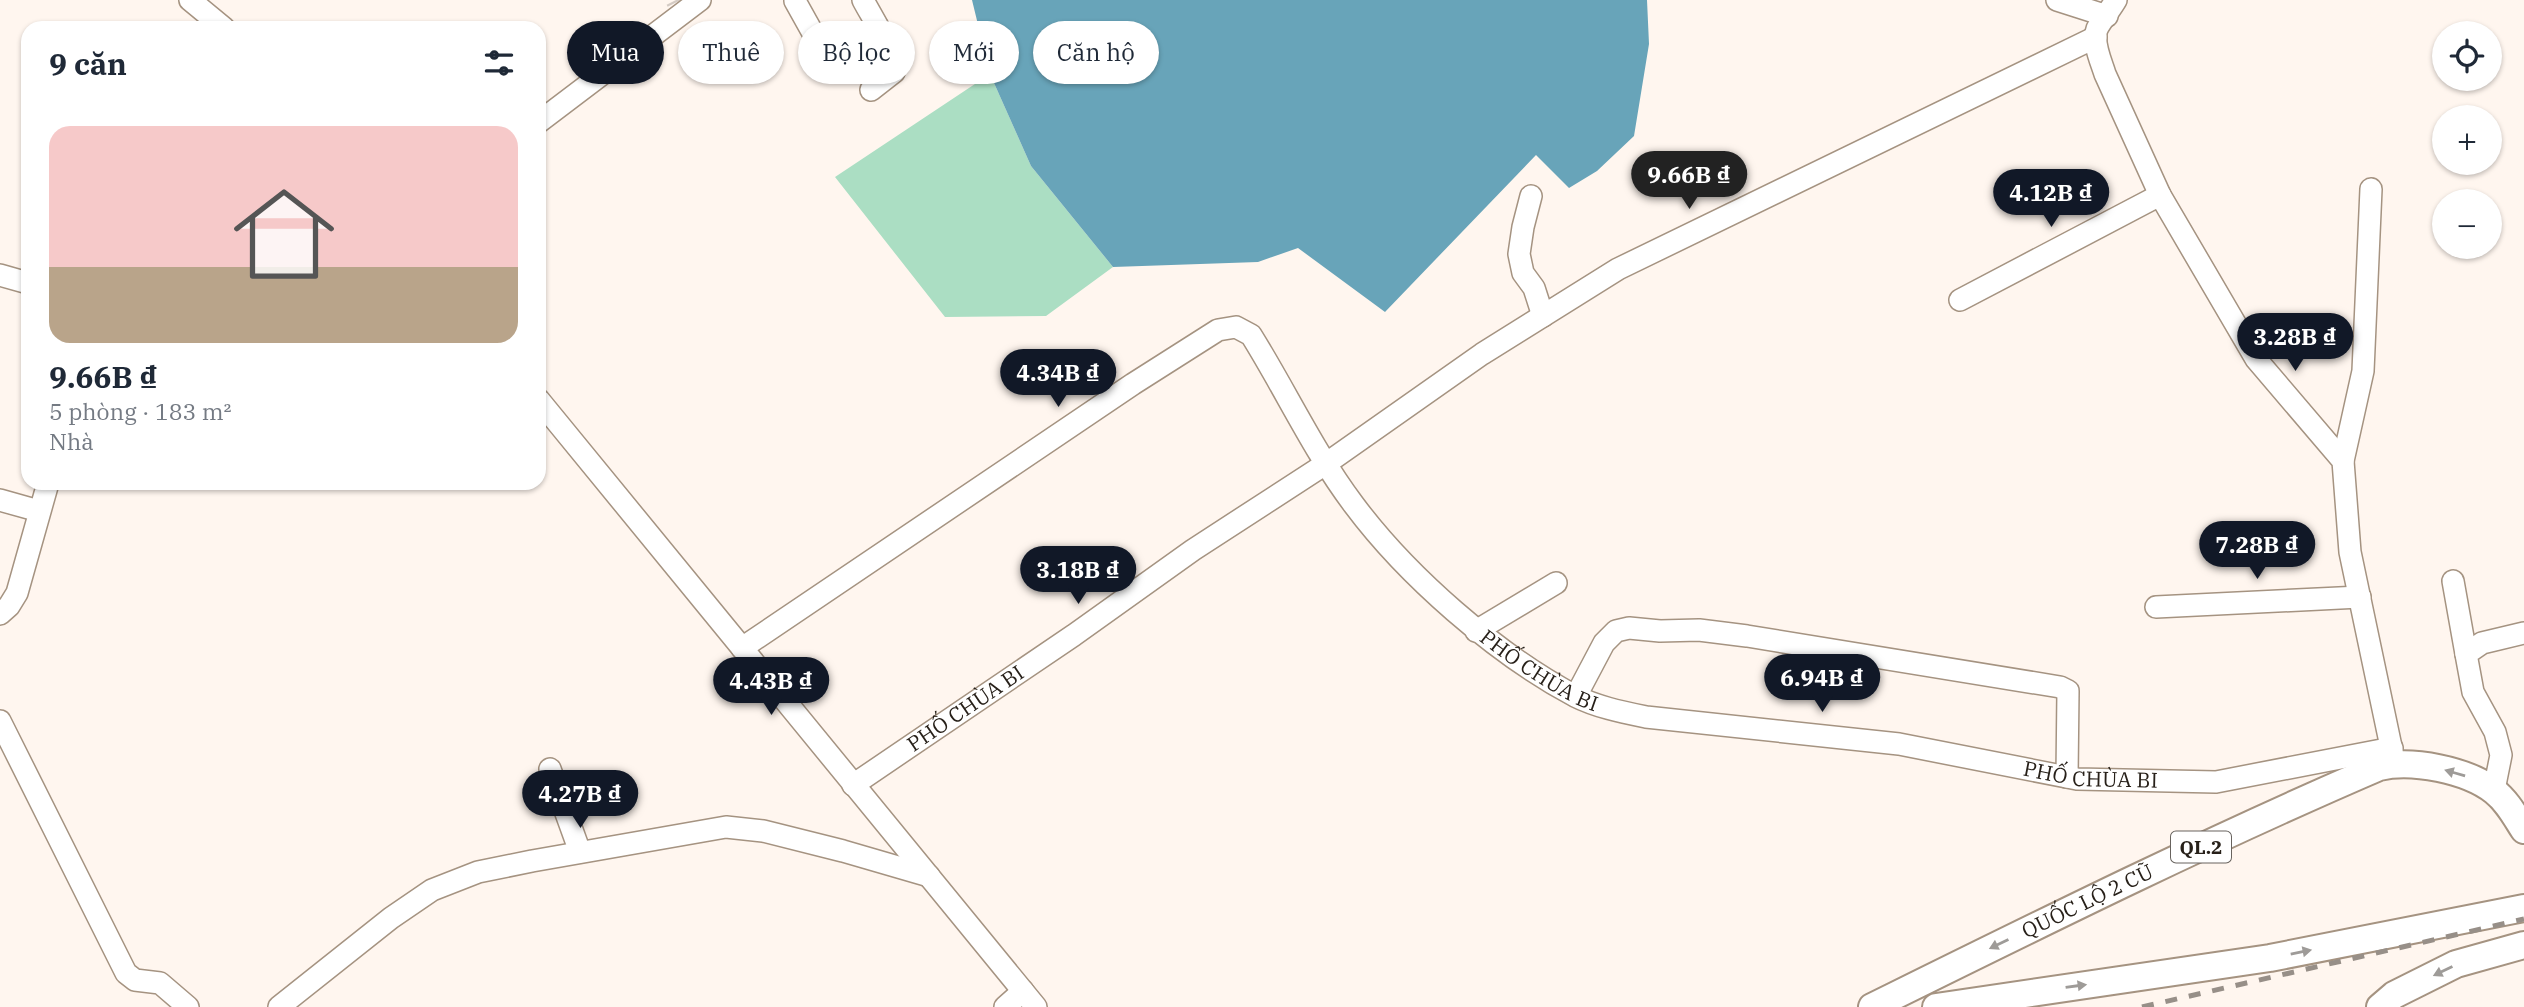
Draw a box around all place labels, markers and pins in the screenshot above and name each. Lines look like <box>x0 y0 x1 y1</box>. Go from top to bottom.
pin: 9.66B ₫ <box>1624 152 1754 211</box>
pin: 4.12B ₫ <box>1986 170 2116 229</box>
pin: 3.28B ₫ <box>2230 314 2360 373</box>
pin: 4.34B ₫ <box>993 350 1123 409</box>
pin: 7.28B ₫ <box>2192 522 2322 581</box>
pin: 3.18B ₫ <box>1013 546 1143 606</box>
pin: 6.94B ₫ <box>1757 654 1887 714</box>
pin: 4.43B ₫ <box>706 658 836 717</box>
pin: 4.27B ₫ <box>515 770 645 830</box>

